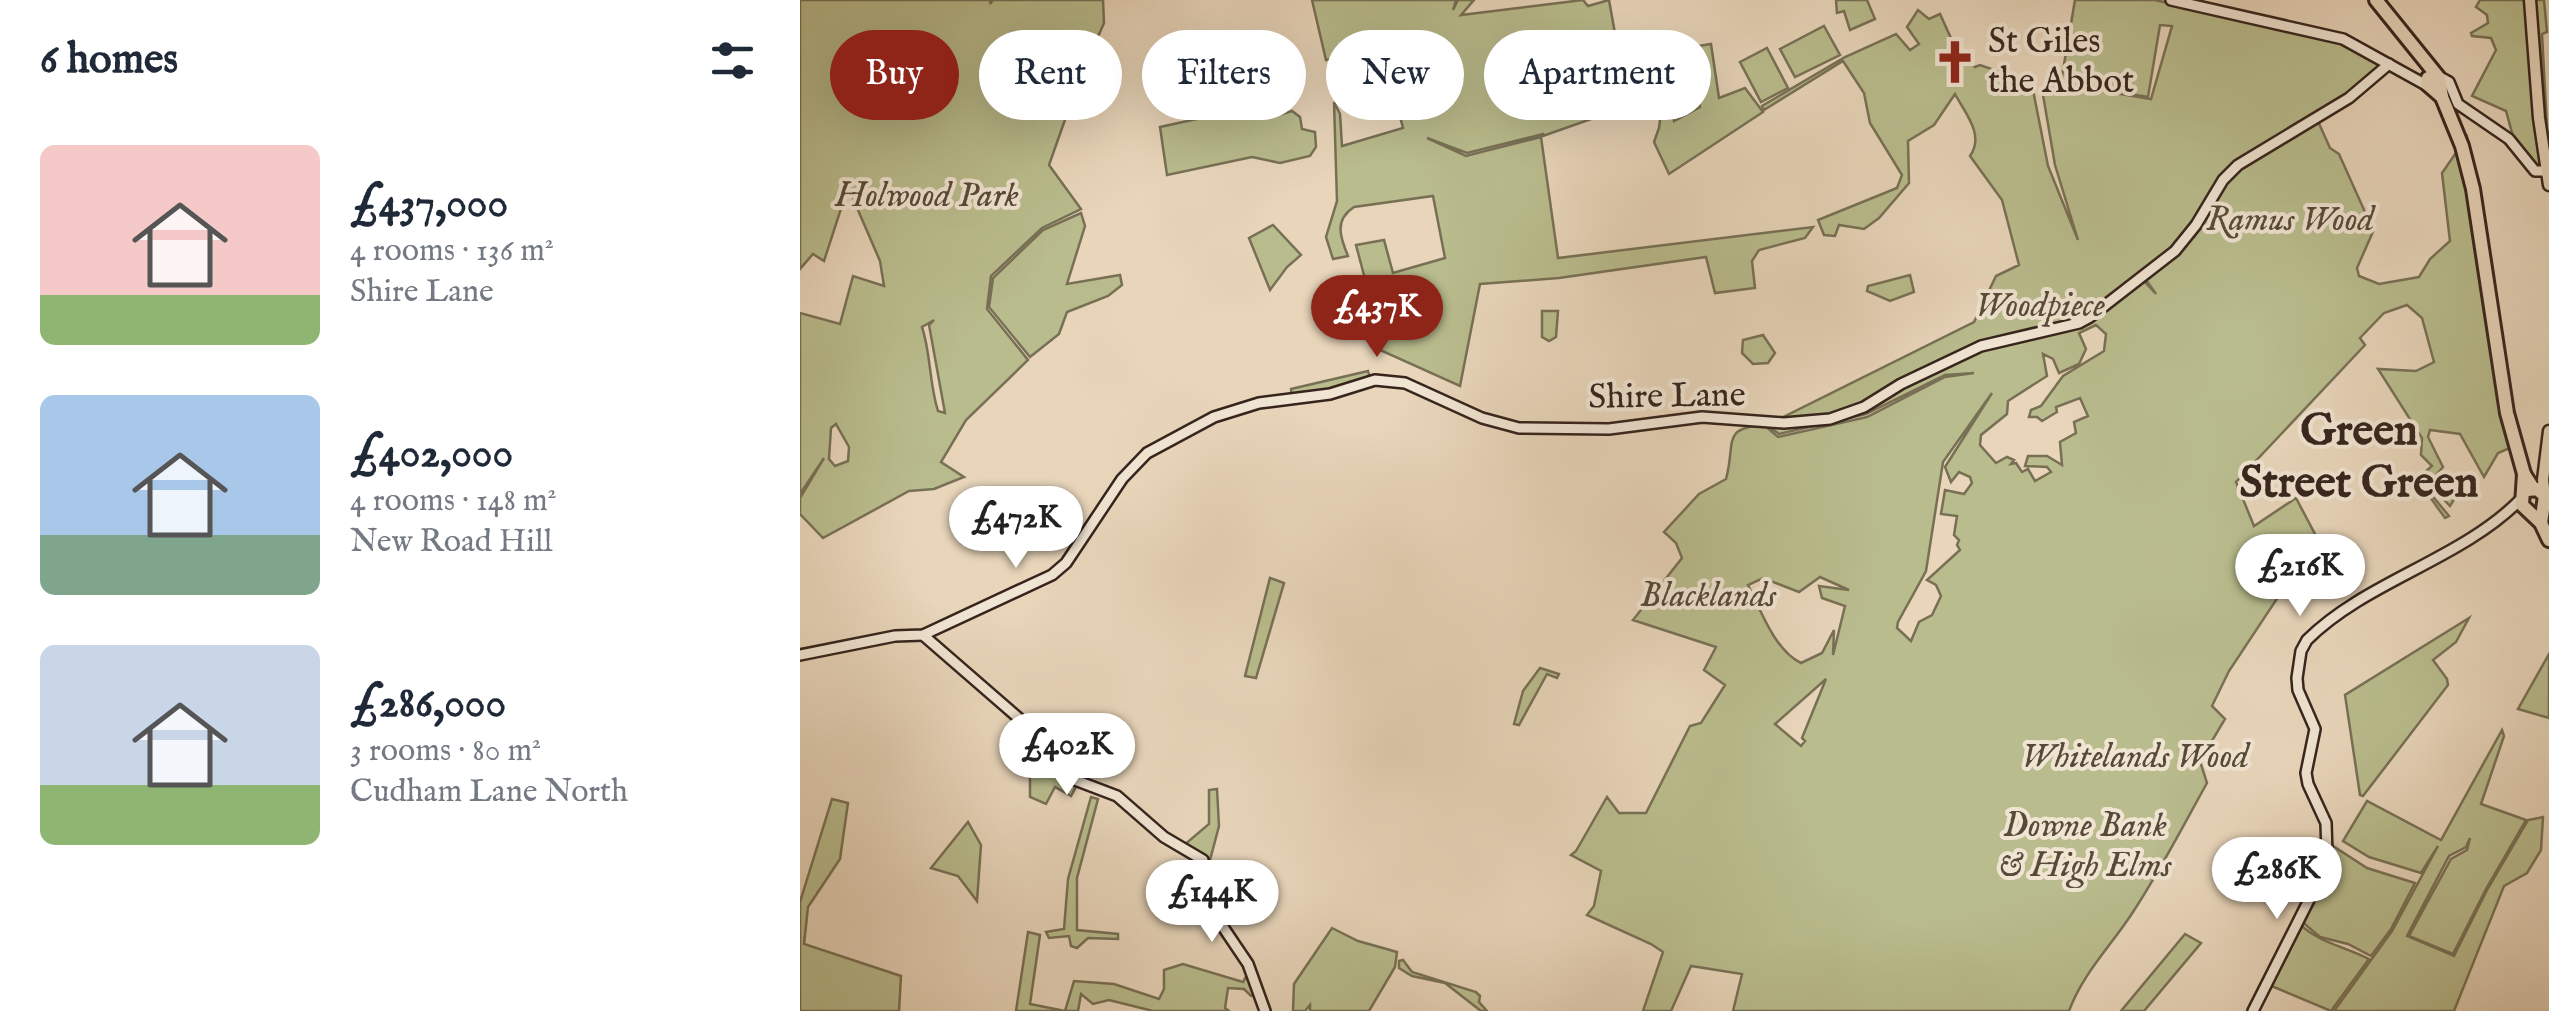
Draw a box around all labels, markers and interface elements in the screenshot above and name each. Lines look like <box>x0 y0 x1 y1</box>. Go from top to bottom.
place label: St Giles the Abbot <box>1988 20 2134 105</box>
chip: Buy <box>830 30 959 120</box>
chip: Rent <box>979 30 1122 120</box>
chip: Filters <box>1142 30 1306 120</box>
chip: New <box>1326 30 1464 120</box>
chip: Apartment <box>1484 30 1711 120</box>
icon: filters <box>705 33 760 88</box>
text: 6 homes <box>40 34 178 87</box>
church icon: St Giles the Abbot <box>1931 38 1979 86</box>
park label: Holwood Park <box>834 174 1019 219</box>
text: £437,000 <box>350 178 508 231</box>
icon: home <box>120 185 240 305</box>
park label: Ramus Wood <box>2206 198 2377 243</box>
text: 4 rooms · 136 m² <box>350 231 554 272</box>
text: Shire Lane <box>350 272 494 313</box>
pin: £437K <box>1307 275 1447 360</box>
park label: Woodpiece <box>1975 284 2105 329</box>
text: £437K <box>1333 287 1421 328</box>
street label: Shire Lane <box>1588 373 1746 421</box>
district label: Green Street Green <box>2239 403 2479 512</box>
text: £402,000 <box>350 428 513 481</box>
icon: home <box>120 435 240 555</box>
text: 4 rooms · 148 m² <box>350 481 557 522</box>
pin: £472K <box>946 486 1086 571</box>
text: £472K <box>971 498 1061 539</box>
text: New Road Hill <box>350 522 552 563</box>
pin: £216K <box>2230 534 2370 619</box>
text: £216K <box>2257 546 2343 587</box>
park label: Blacklands <box>1640 574 1777 619</box>
text: £286,000 <box>350 678 506 731</box>
icon: home <box>120 685 240 805</box>
pin: £402K <box>997 713 1137 798</box>
text: £402K <box>1021 725 1113 766</box>
text: 3 rooms · 80 m² <box>350 731 541 772</box>
park label: Whitelands Wood <box>2021 735 2251 780</box>
text: Cudham Lane North <box>350 772 628 813</box>
park label: Downe Bank & High Elms <box>1998 804 2173 889</box>
pin: £286K <box>2207 837 2347 922</box>
text: £286K <box>2234 849 2320 890</box>
pin: £144K <box>1142 860 1282 945</box>
text: £144K <box>1168 872 1256 913</box>

